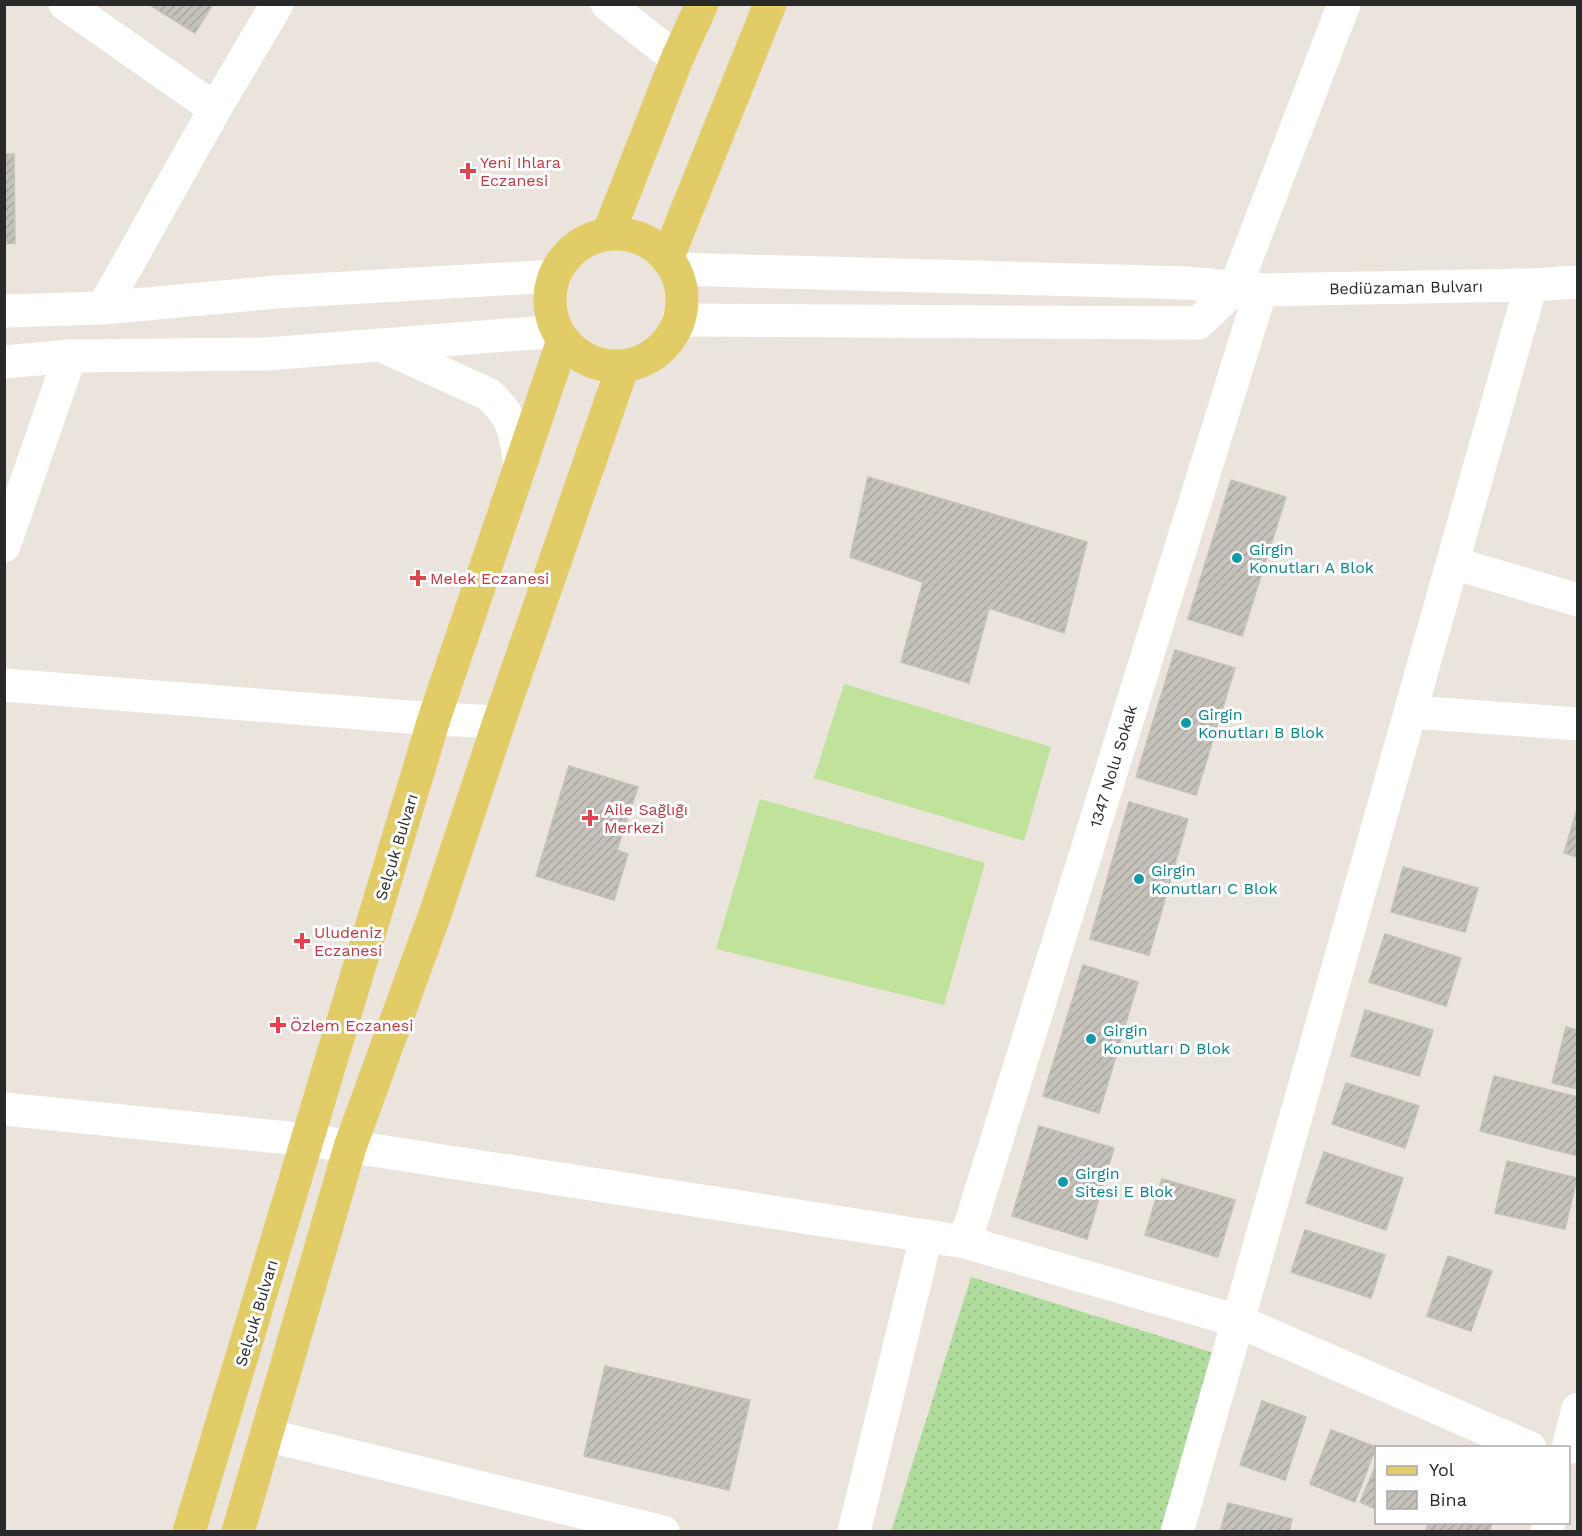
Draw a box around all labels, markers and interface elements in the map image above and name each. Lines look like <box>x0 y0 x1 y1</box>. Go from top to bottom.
place label: Yeni Ihlara Eczanesi <box>480 153 561 190</box>
marker: Yeni Ihlara Eczanesi <box>461 164 475 178</box>
street label: Bediüzaman Bulvarı <box>1329 277 1483 298</box>
place label: Girgin Konutları A Blok <box>1249 540 1374 577</box>
marker: Girgin Konutları A Blok <box>1230 551 1244 565</box>
place label: Melek Eczanesi <box>430 569 549 588</box>
marker: Melek Eczanesi <box>411 571 425 585</box>
street label: 1347 Nolu Sokak <box>1086 703 1141 830</box>
place label: Girgin Konutları B Blok <box>1198 705 1324 742</box>
marker: Girgin Konutları B Blok <box>1179 716 1193 730</box>
street label: Selçuk Bulvarı <box>371 792 422 903</box>
place label: Aile Sağlığı Merkezi <box>604 800 688 837</box>
marker: Aile Sağlığı Merkezi <box>581 809 599 827</box>
place label: Girgin Konutları C Blok <box>1151 861 1278 898</box>
marker: Girgin Konutları C Blok <box>1132 872 1146 886</box>
place label: Uludeniz Eczanesi <box>314 923 382 960</box>
marker: Uludeniz Eczanesi <box>295 934 309 948</box>
place label: Özlem Eczanesi <box>290 1016 414 1035</box>
marker: Özlem Eczanesi <box>271 1018 285 1032</box>
place label: Girgin Konutları D Blok <box>1103 1021 1230 1058</box>
marker: Girgin Konutları D Blok <box>1084 1032 1098 1046</box>
place label: Girgin Sitesi E Blok <box>1075 1164 1173 1201</box>
marker: Girgin Sitesi E Blok <box>1056 1175 1070 1189</box>
street label: Selçuk Bulvarı <box>231 1258 282 1369</box>
legend <box>1375 1446 1570 1524</box>
text: Yol <box>1429 1459 1455 1480</box>
text: Bina <box>1429 1489 1467 1510</box>

